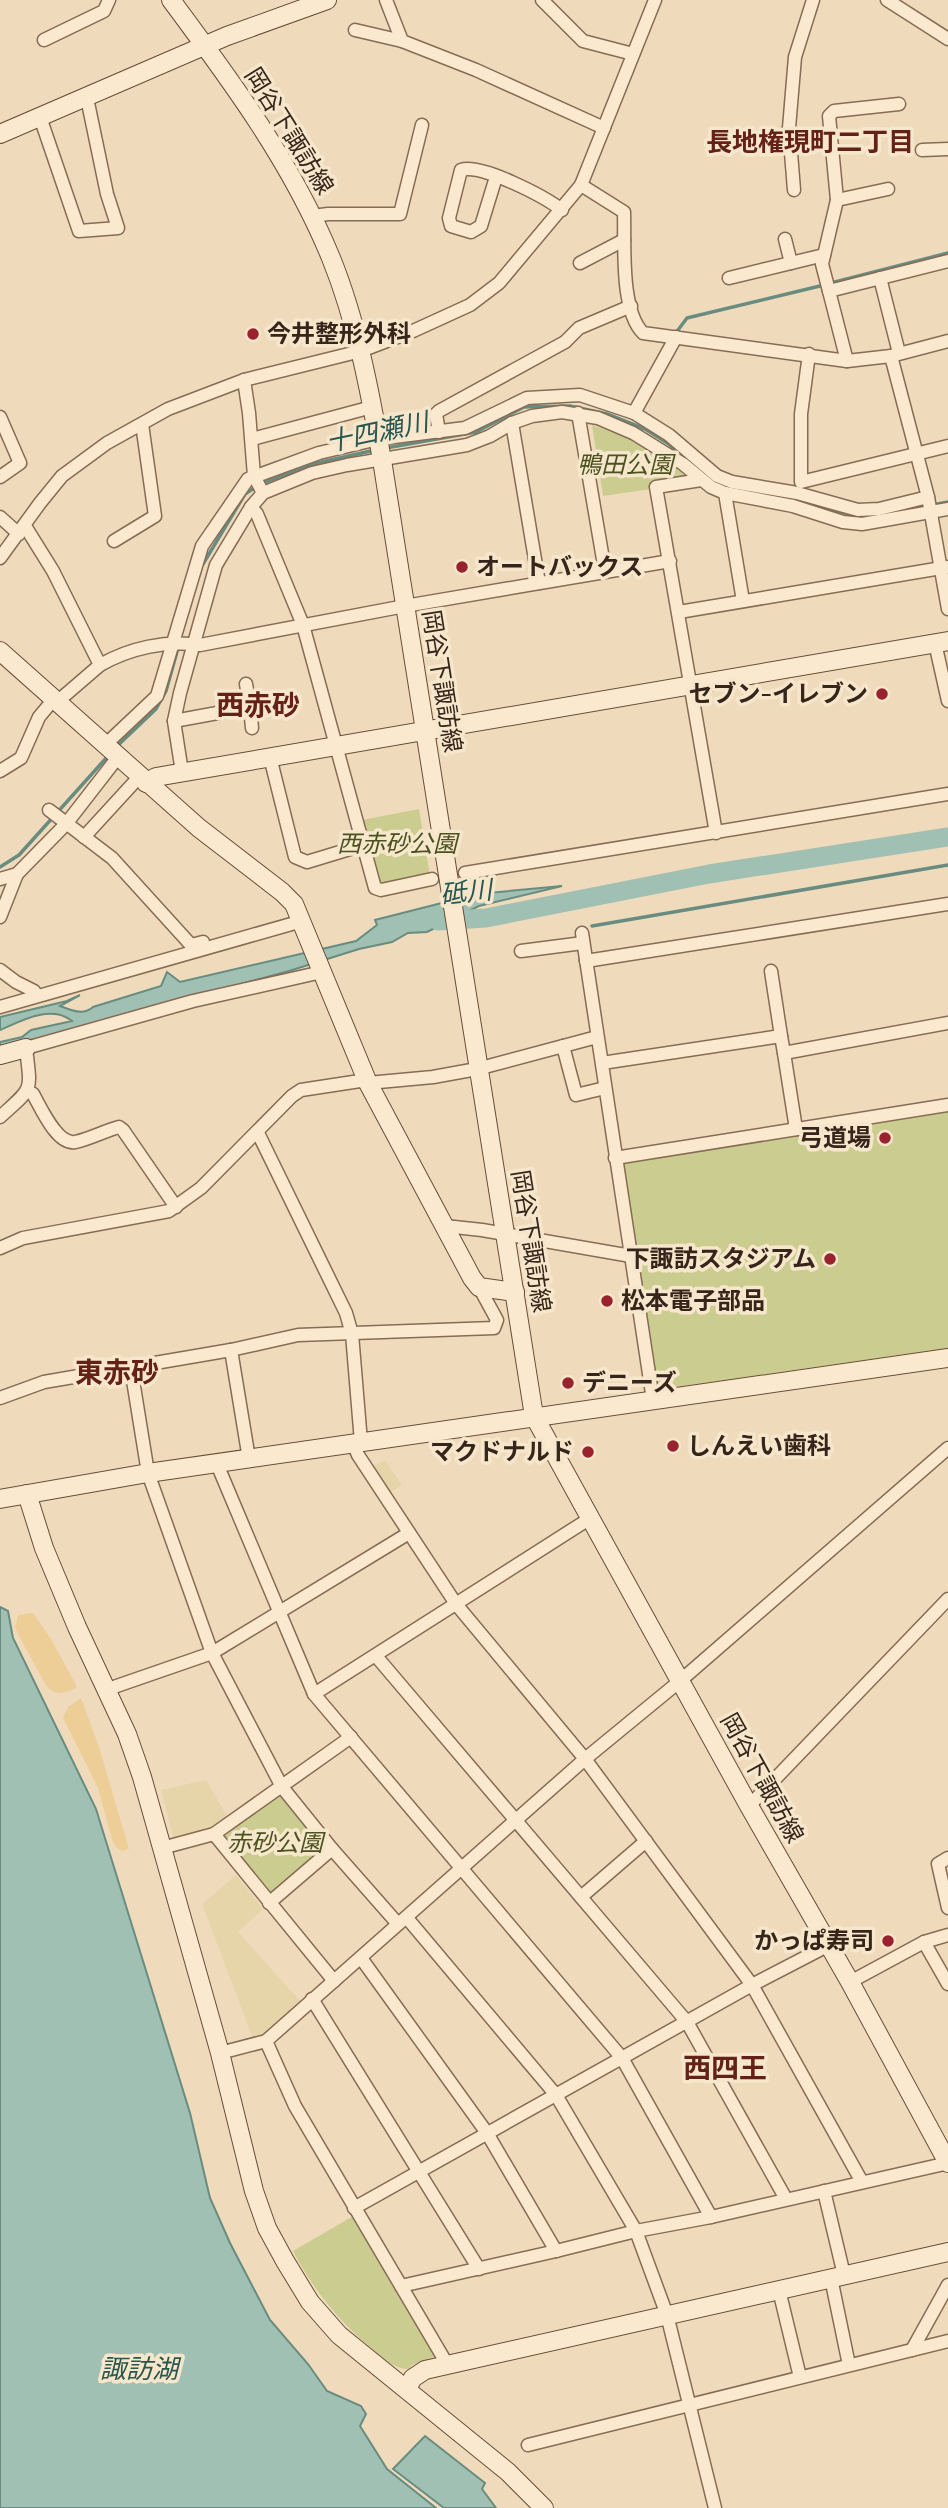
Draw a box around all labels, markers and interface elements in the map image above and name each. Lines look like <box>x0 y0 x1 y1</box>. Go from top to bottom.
street label: 岡谷下諏訪線 <box>239 60 342 199</box>
district label: 長地権現町二丁目 <box>706 123 914 158</box>
place label: 今井整形外科 <box>267 316 411 348</box>
marker: 今井整形外科 <box>245 326 261 342</box>
water label: 十四瀬川 <box>322 402 434 458</box>
park label: 鴨田公園 <box>577 447 676 479</box>
place label: オートバックス <box>476 549 643 581</box>
marker: オートバックス <box>454 559 470 575</box>
street label: 岡谷下諏訪線 <box>417 607 471 754</box>
place label: セブン-イレブン <box>688 676 868 708</box>
district label: 西赤砂 <box>216 685 300 722</box>
marker: セブン-イレブン <box>874 686 890 702</box>
park label: 西赤砂公園 <box>337 826 460 858</box>
water label: 砥川 <box>438 870 497 911</box>
place label: 弓道場 <box>799 1120 871 1152</box>
marker: 弓道場 <box>877 1130 893 1146</box>
street label: 岡谷下諏訪線 <box>506 1167 560 1314</box>
place label: 下諏訪スタジアム <box>626 1241 816 1273</box>
marker: 下諏訪スタジアム <box>822 1251 838 1267</box>
place label: 松本電子部品 <box>621 1283 765 1315</box>
marker: 松本電子部品 <box>599 1293 615 1309</box>
district label: 東赤砂 <box>75 1352 159 1389</box>
place label: デニーズ <box>582 1365 677 1397</box>
marker: デニーズ <box>560 1375 576 1391</box>
place label: しんえい歯科 <box>687 1428 831 1460</box>
place label: マクドナルド <box>430 1434 574 1466</box>
marker: しんえい歯科 <box>665 1438 681 1454</box>
marker: マクドナルド <box>580 1444 596 1460</box>
street label: 岡谷下諏訪線 <box>715 1706 813 1848</box>
park label: 赤砂公園 <box>227 1825 326 1857</box>
place label: かっぱ寿司 <box>754 1923 874 1955</box>
marker: かっぱ寿司 <box>880 1933 896 1949</box>
district label: 西四王 <box>683 2048 767 2085</box>
water label: 諏訪湖 <box>100 2350 182 2385</box>

